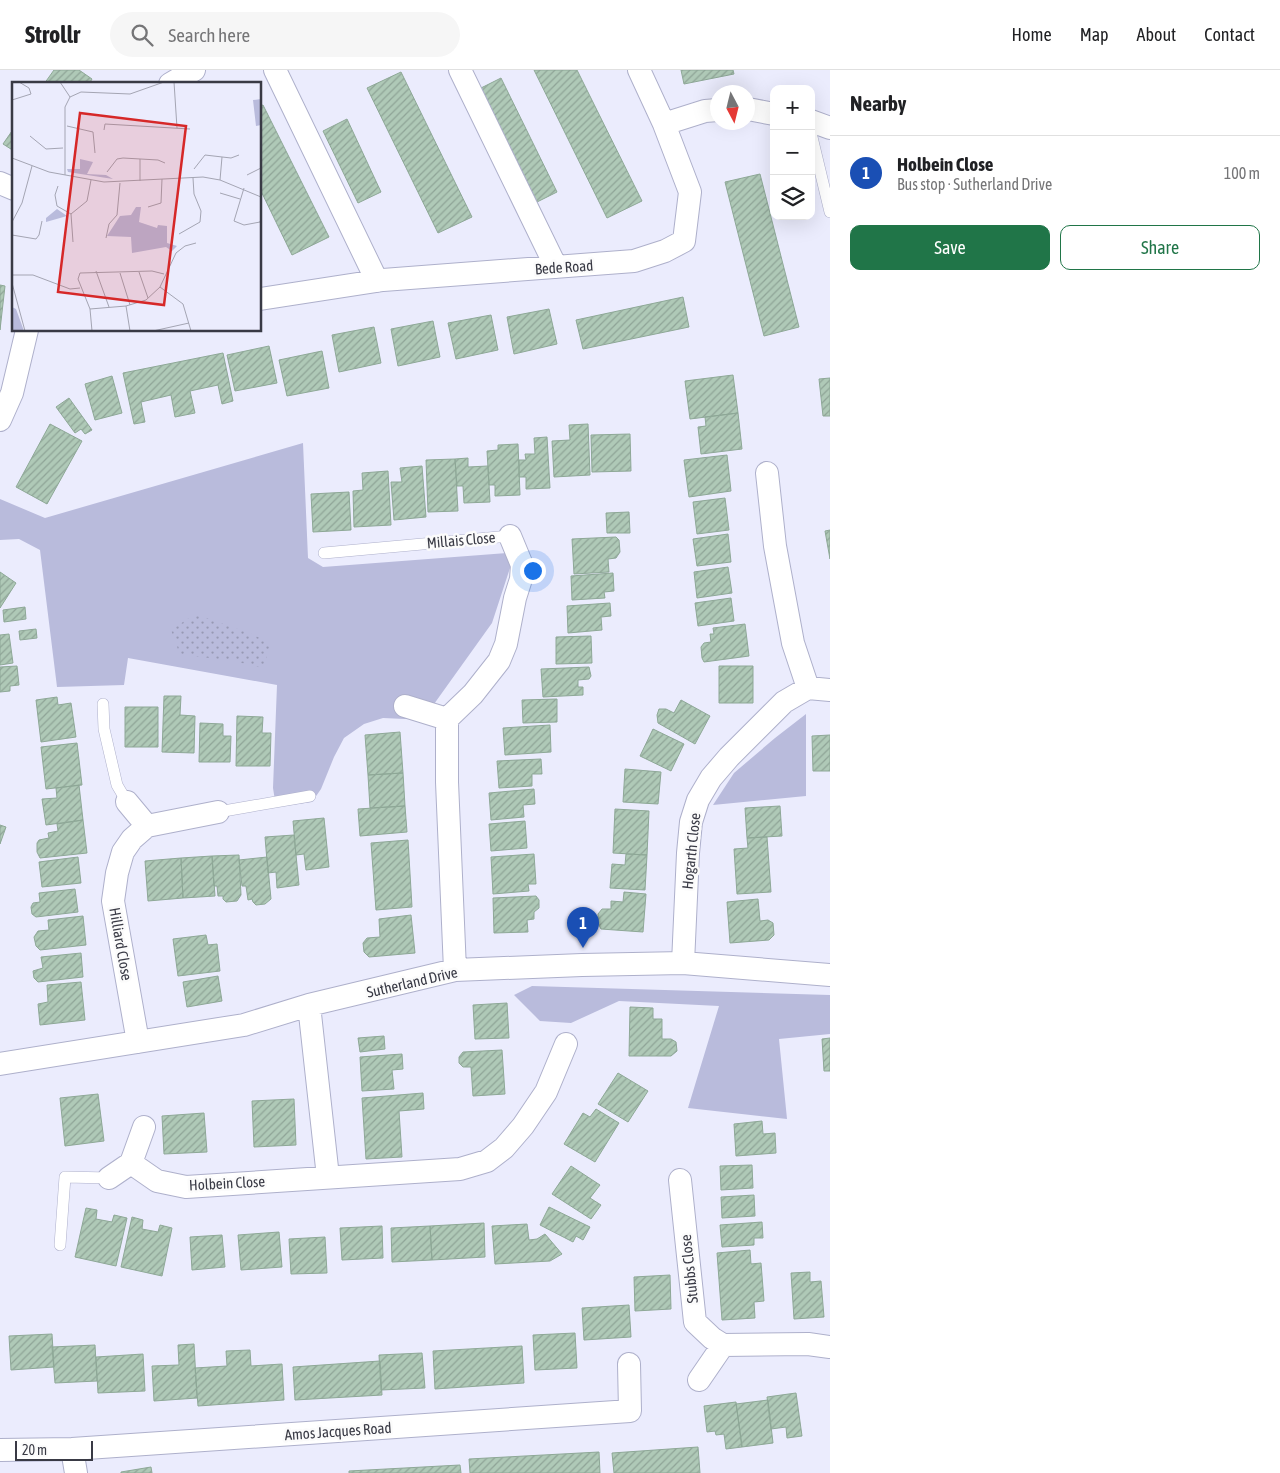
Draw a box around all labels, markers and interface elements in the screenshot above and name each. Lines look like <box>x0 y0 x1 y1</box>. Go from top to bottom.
search box <box>110 12 460 57</box>
text: Strollr <box>25 21 80 48</box>
icon: search <box>128 21 156 49</box>
text: Search here <box>168 24 250 46</box>
text: Home <box>1012 24 1052 45</box>
text: Map <box>1080 24 1109 45</box>
text: About <box>1137 24 1176 45</box>
text: Contact <box>1204 24 1255 45</box>
inset map <box>12 82 261 331</box>
north arrow <box>710 85 755 130</box>
map controls <box>770 85 815 220</box>
button: + <box>770 85 815 130</box>
text: Nearby <box>850 91 906 115</box>
button: − <box>770 130 815 175</box>
text: Holbein Close <box>897 153 993 175</box>
text: 1 <box>862 164 870 182</box>
text: 100 m <box>1224 164 1260 182</box>
button: layers <box>770 175 815 220</box>
text: Bus stop · Sutherland Drive <box>897 175 1052 193</box>
button: Save <box>850 225 1050 270</box>
button: Share <box>1060 225 1260 270</box>
street label: Bede Road <box>534 256 594 278</box>
street label: Millais Close <box>426 529 496 551</box>
your location <box>520 558 546 584</box>
street label: Hogarth Close <box>679 812 703 890</box>
street label: Hilliard Close <box>106 906 136 982</box>
pin: 1 <box>567 907 599 948</box>
street label: Sutherland Drive <box>365 963 459 1001</box>
street label: Holbein Close <box>189 1173 266 1193</box>
street label: Stubbs Close <box>677 1234 701 1304</box>
street label: Amos Jacques Road <box>284 1419 392 1443</box>
scale bar <box>15 1438 92 1461</box>
text: 20 m <box>22 1442 47 1458</box>

